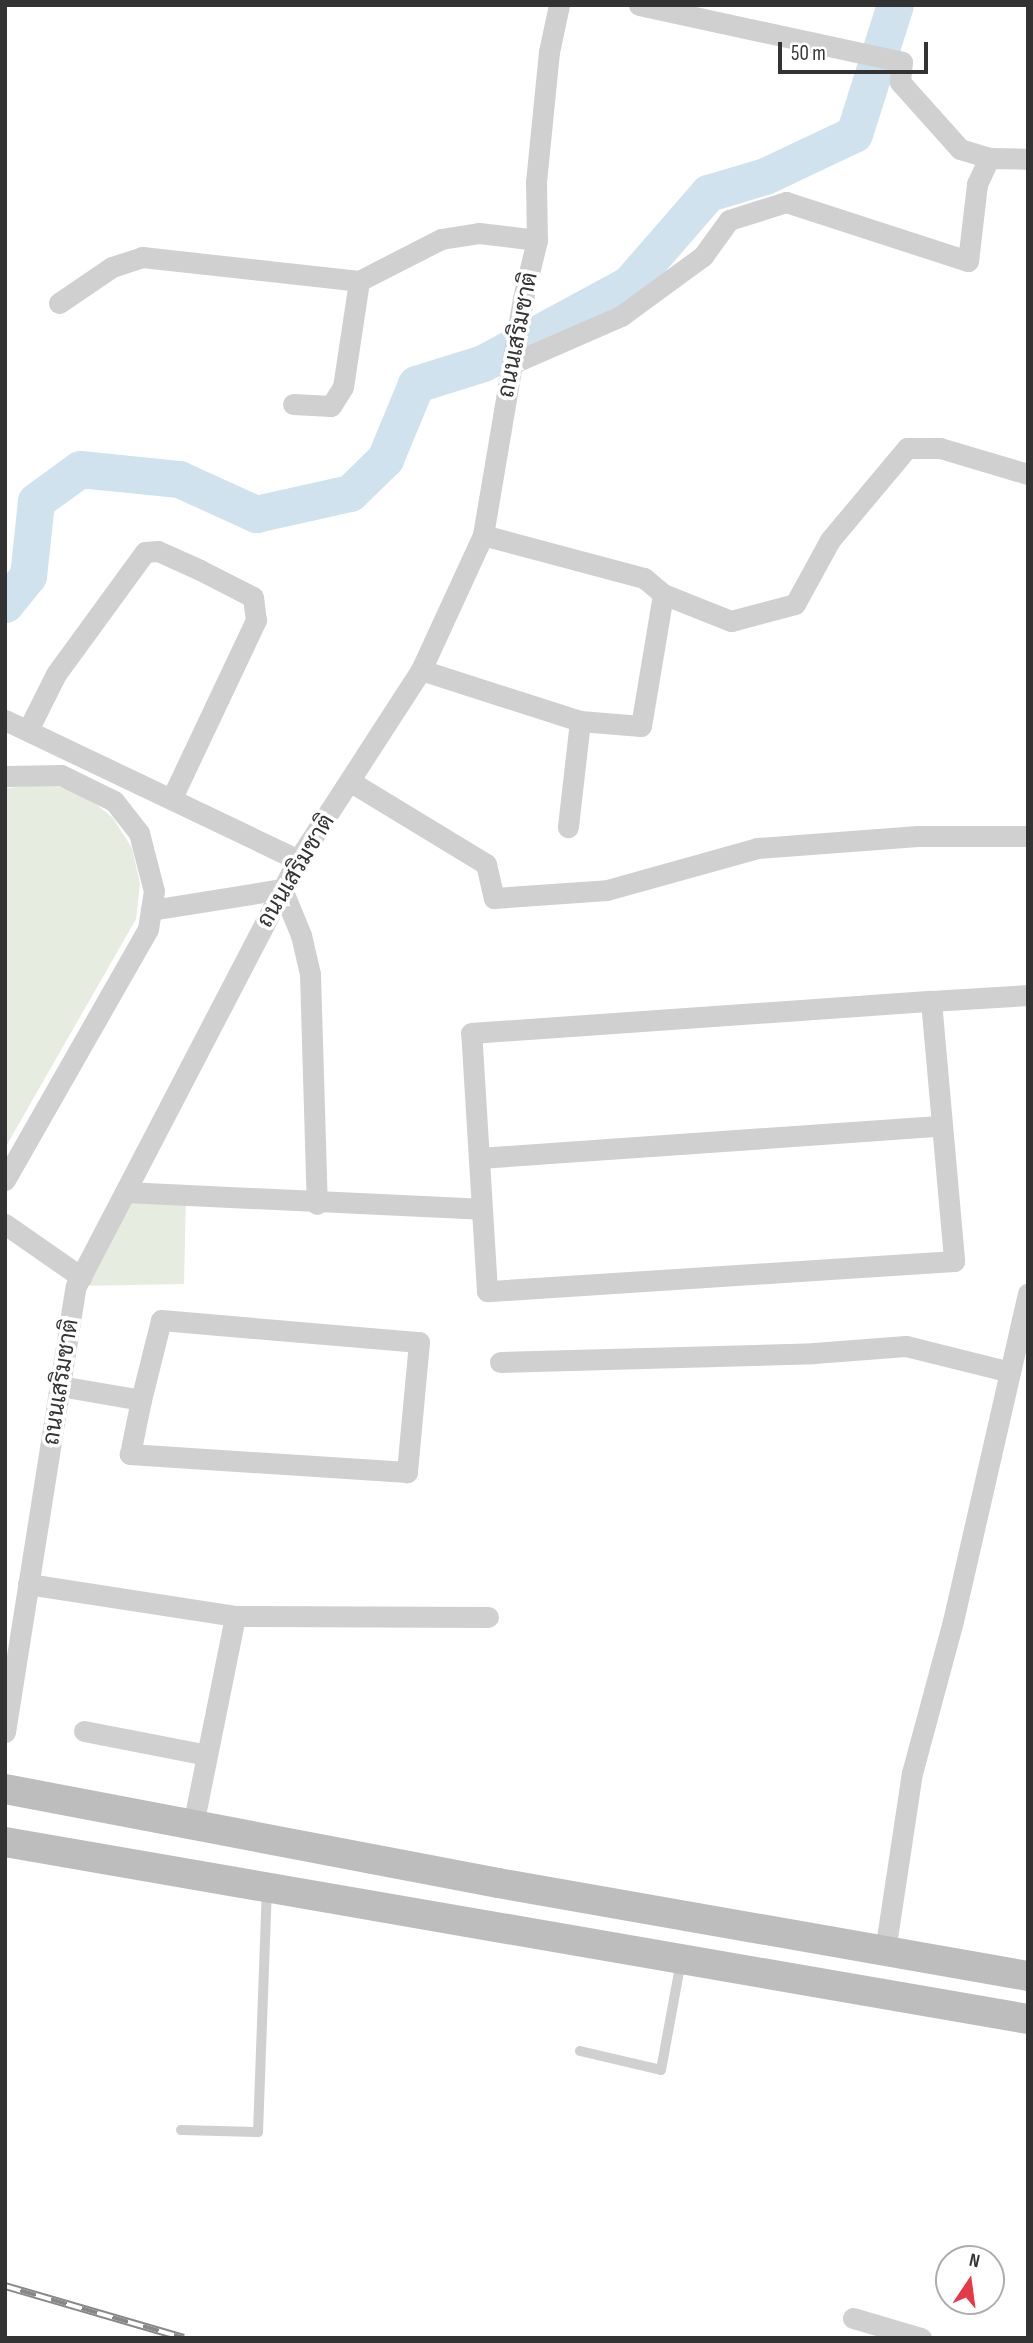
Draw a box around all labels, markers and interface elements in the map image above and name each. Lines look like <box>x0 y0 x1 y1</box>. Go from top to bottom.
scale bar <box>781 28 932 72</box>
text: 50 m <box>791 41 826 66</box>
street label: ถนนเสริมชาติ <box>492 270 544 400</box>
street label: ถนนเสริมชาติ <box>251 809 341 933</box>
street label: ถนนเสริมชาติ <box>37 1317 85 1447</box>
north arrow <box>935 2245 1005 2315</box>
text: N <box>967 2249 982 2273</box>

